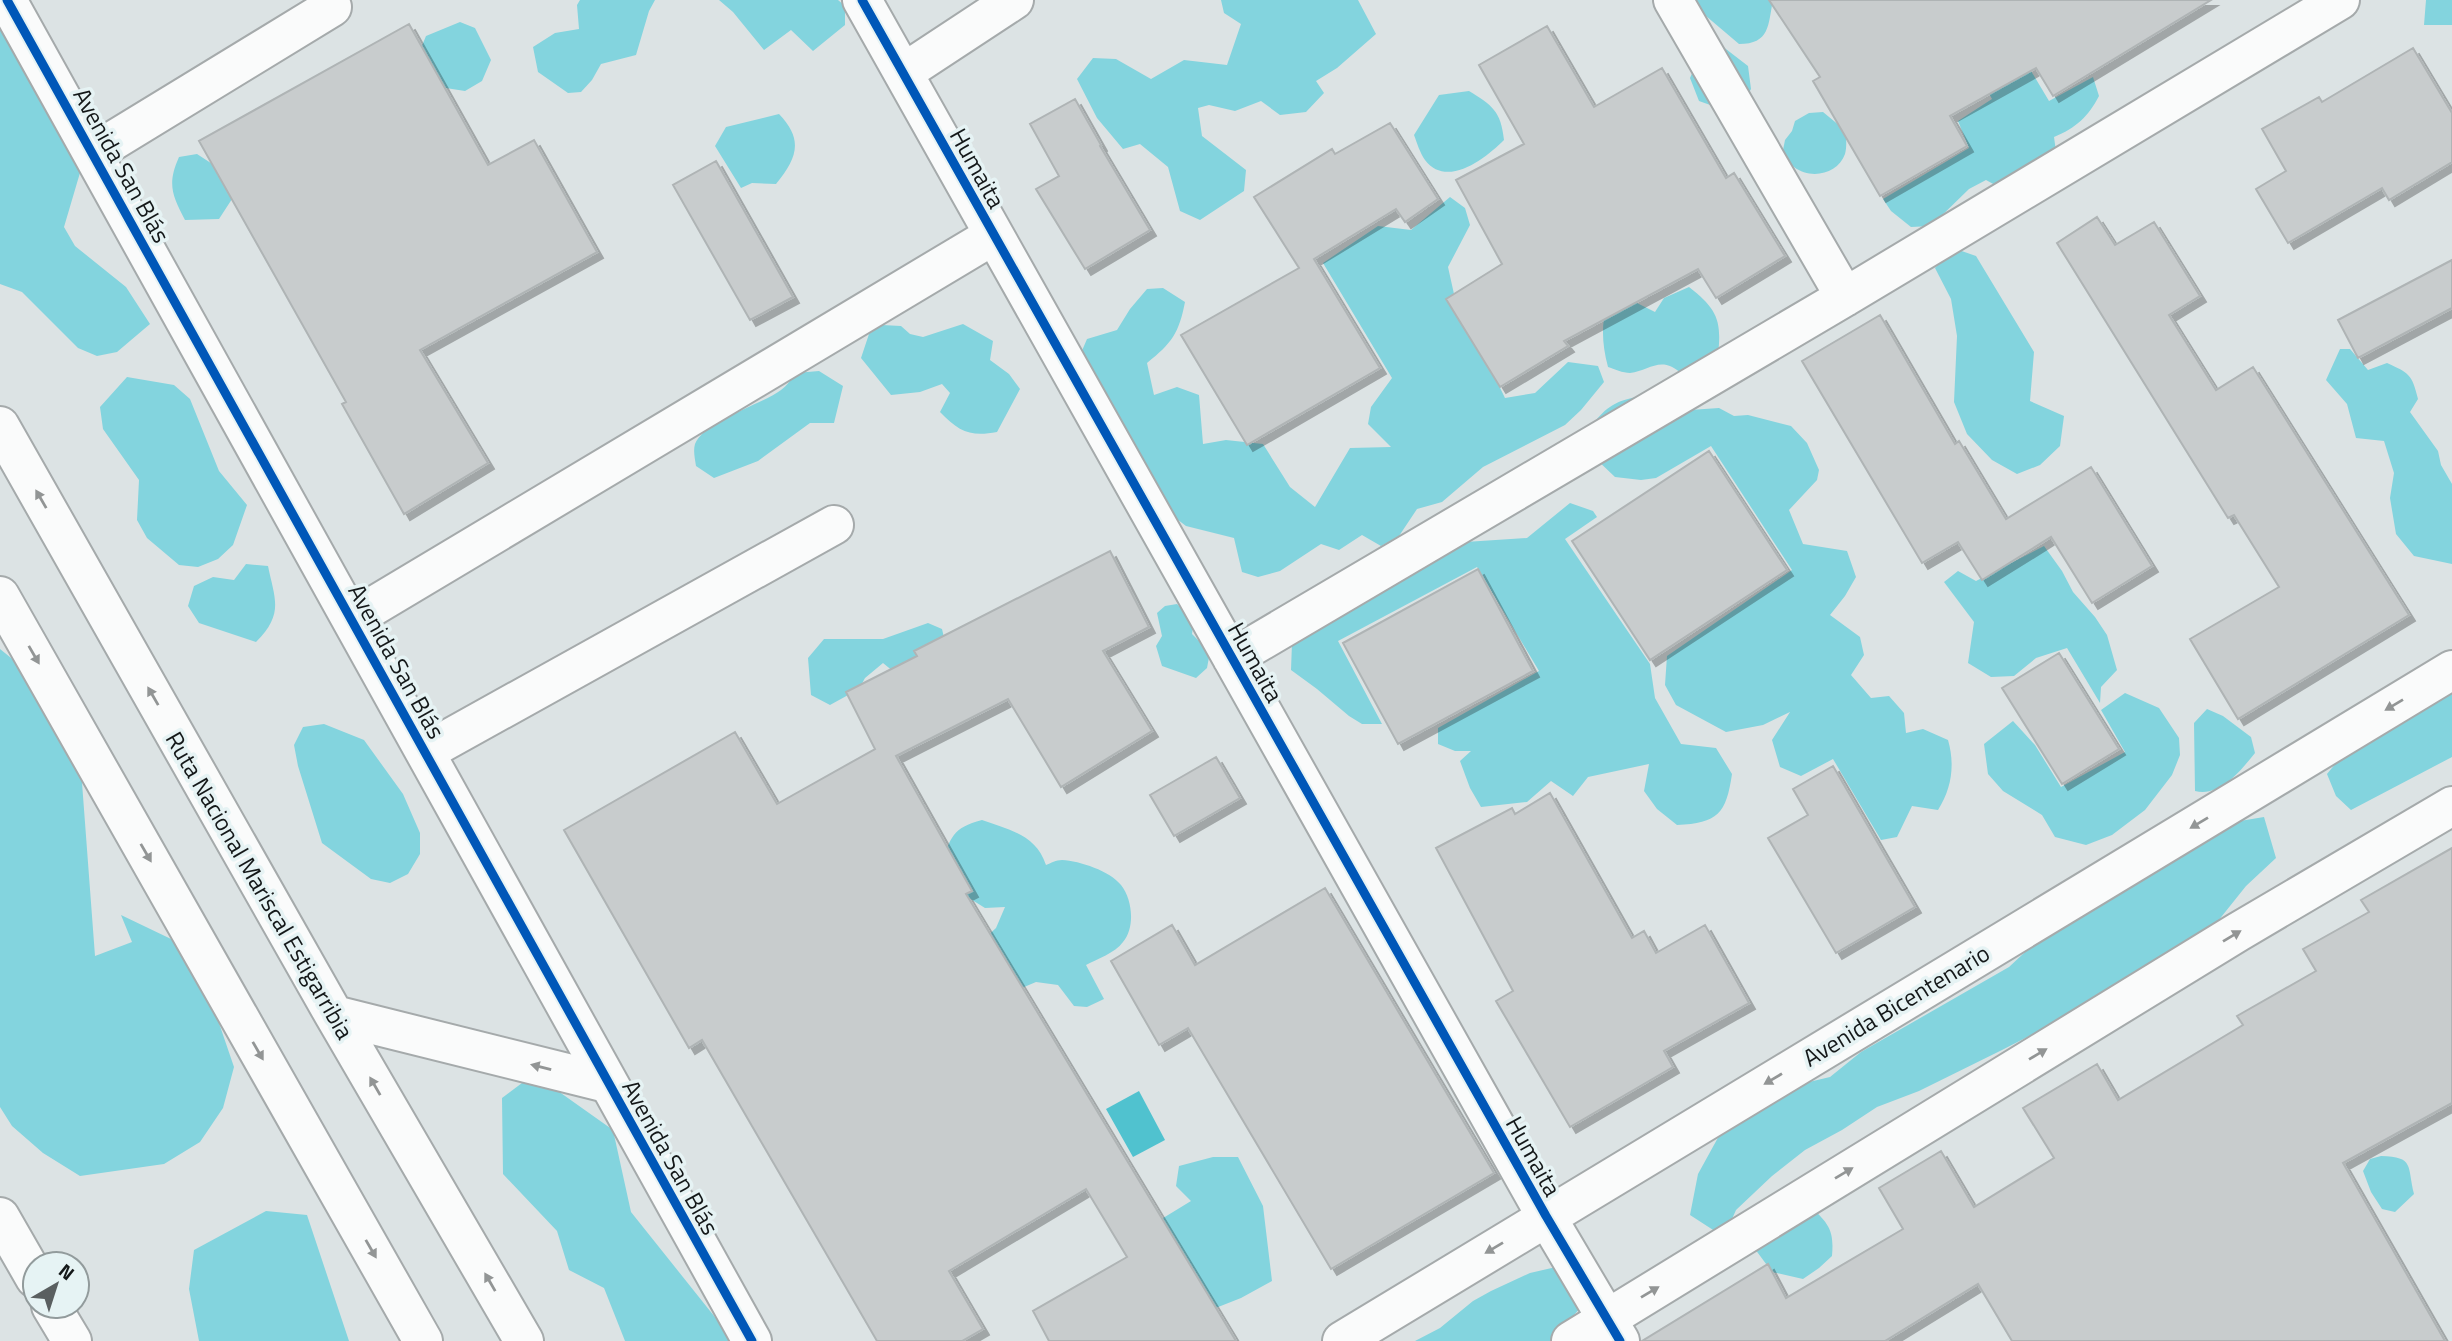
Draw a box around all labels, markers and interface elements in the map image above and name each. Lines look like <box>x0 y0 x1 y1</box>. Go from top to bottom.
street label: Avenida San Blás <box>65 81 179 249</box>
street label: Humaita <box>941 121 1015 215</box>
one-way arrow <box>35 489 47 508</box>
street label: Avenida San Blás <box>340 577 454 745</box>
street label: Humaita <box>1219 615 1293 709</box>
one-way arrow <box>28 646 40 665</box>
one-way arrow <box>147 687 159 706</box>
one-way arrow <box>2384 699 2403 712</box>
street label: Ruta Nacional Mariscal Estigarribia <box>157 724 363 1046</box>
one-way arrow <box>2189 816 2208 829</box>
one-way arrow <box>140 843 152 863</box>
one-way arrow <box>2223 930 2242 942</box>
street label: Avenida Bicentenario <box>1796 935 1996 1075</box>
one-way arrow <box>252 1041 265 1060</box>
one-way arrow <box>2029 1048 2048 1061</box>
one-way arrow <box>530 1061 552 1072</box>
street label: Avenida San Blás <box>614 1073 728 1241</box>
one-way arrow <box>1764 1073 1783 1086</box>
one-way arrow <box>369 1076 382 1095</box>
street label: Humaita <box>1497 1109 1571 1203</box>
one-way arrow <box>1834 1167 1854 1180</box>
one-way arrow <box>365 1239 377 1258</box>
one-way arrow <box>1485 1241 1504 1254</box>
north arrow <box>21 1250 91 1320</box>
text: N <box>53 1256 81 1287</box>
one-way arrow <box>484 1272 496 1292</box>
one-way arrow <box>1640 1285 1659 1298</box>

